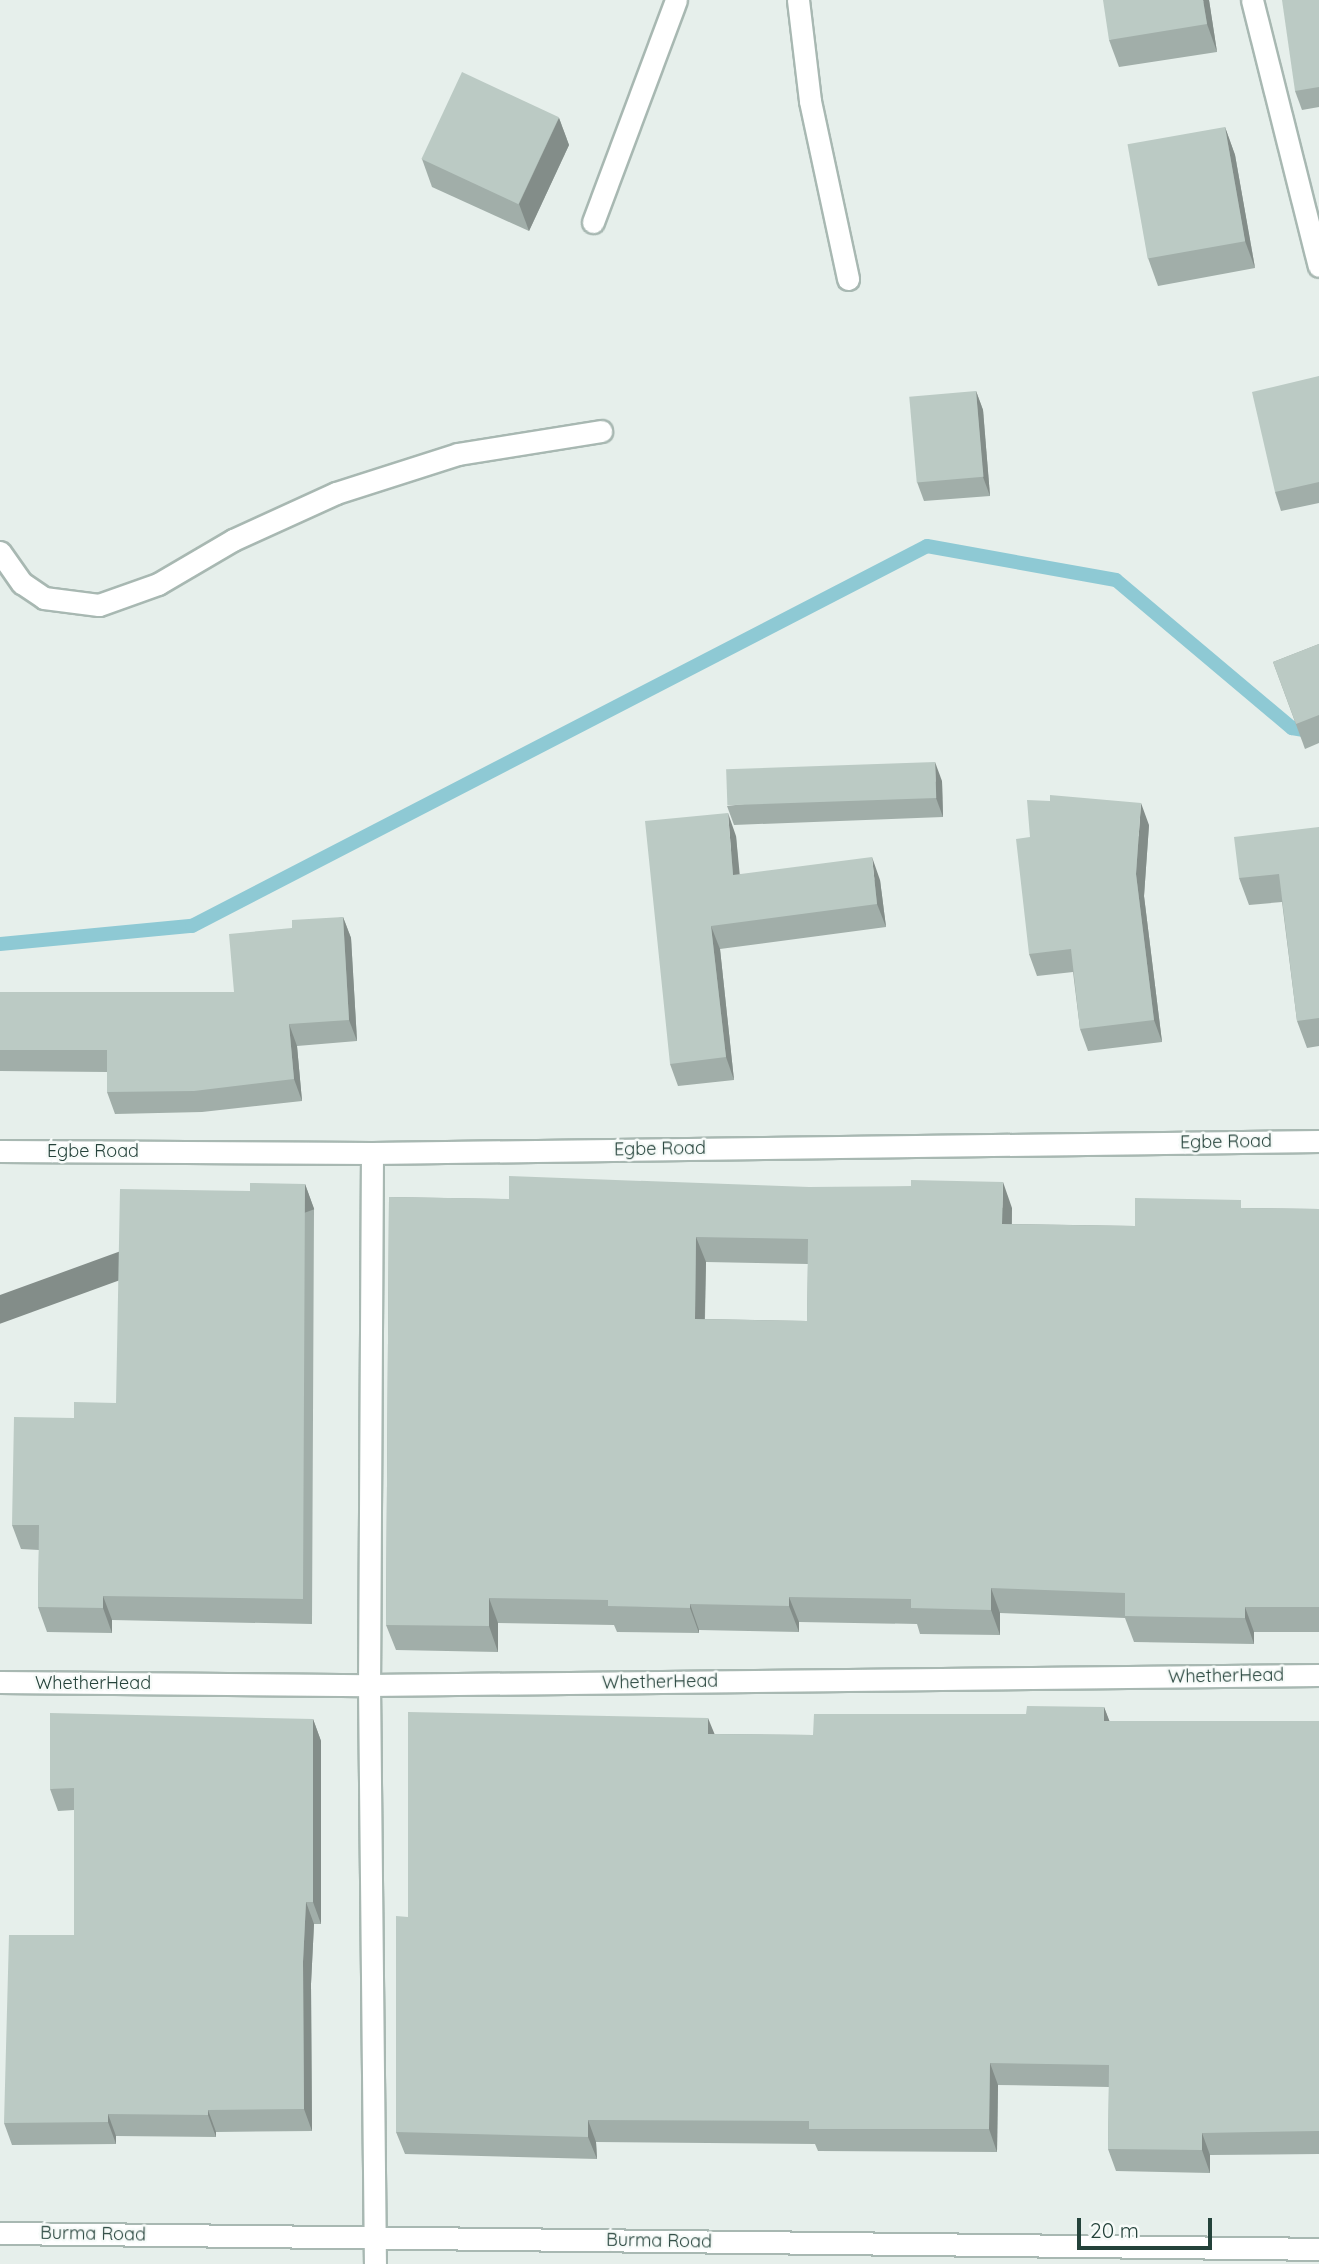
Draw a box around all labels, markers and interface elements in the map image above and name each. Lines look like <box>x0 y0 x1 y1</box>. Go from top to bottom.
street label: Egbe Road <box>1180 1130 1272 1154</box>
street label: Egbe Road <box>614 1137 706 1161</box>
street label: Egbe Road <box>47 1140 139 1162</box>
street label: WhetherHead <box>1168 1664 1284 1688</box>
street label: WhetherHead <box>602 1670 718 1694</box>
street label: WhetherHead <box>35 1672 151 1694</box>
scale bar <box>1081 2204 1216 2248</box>
text: 20 m <box>1090 2217 1139 2243</box>
street label: Burma Road <box>40 2222 146 2246</box>
street label: Burma Road <box>606 2229 712 2253</box>

